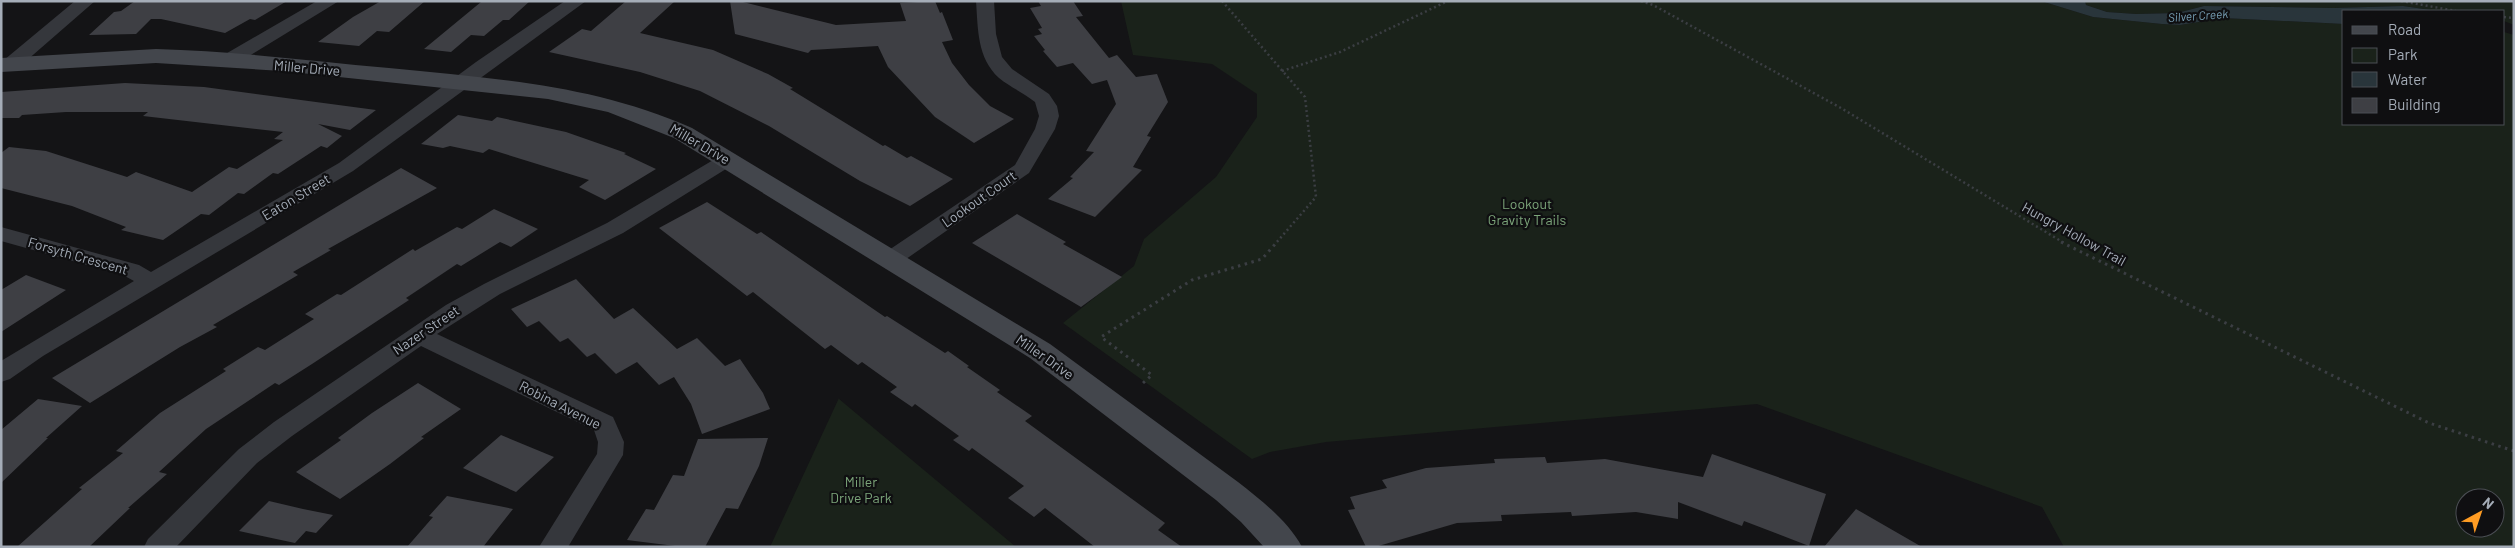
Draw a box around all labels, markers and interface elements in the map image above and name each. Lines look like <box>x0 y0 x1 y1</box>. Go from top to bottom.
water label: Silver Creek <box>2167 6 2229 24</box>
legend <box>2342 10 2505 125</box>
text: Road <box>2388 20 2421 38</box>
text: Park <box>2388 45 2418 63</box>
street label: Miller Drive <box>273 56 341 79</box>
text: Water <box>2388 70 2427 88</box>
text: Building <box>2388 95 2441 113</box>
street label: Miller Drive <box>667 120 733 168</box>
street label: Lookout Court <box>938 167 1019 231</box>
street label: Eaton Street <box>259 170 333 224</box>
park label: Lookout Gravity Trails <box>1488 195 1566 228</box>
street label: Hungry Hollow Trail <box>2019 198 2129 269</box>
street label: Forsyth Crescent <box>26 233 130 278</box>
street label: Nazer Street <box>389 301 462 358</box>
street label: Miller Drive <box>1013 331 1077 383</box>
street label: Robina Avenue <box>517 377 604 432</box>
park label: Miller Drive Park <box>830 473 892 506</box>
north arrow <box>2455 488 2505 538</box>
text: N <box>2480 493 2498 512</box>

